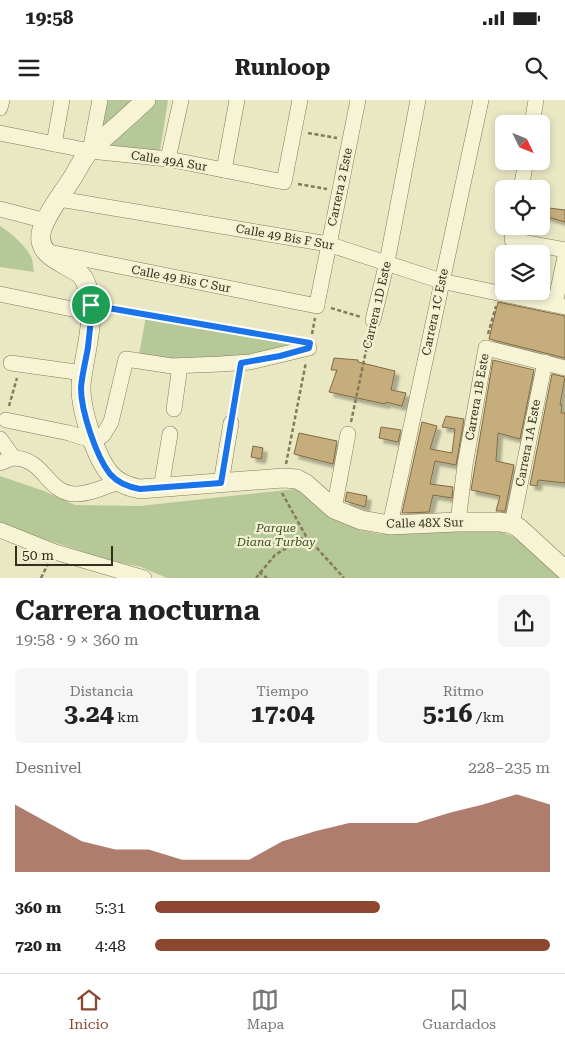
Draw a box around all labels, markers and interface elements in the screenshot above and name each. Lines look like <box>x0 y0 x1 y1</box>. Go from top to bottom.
text: 19:58 <box>25 6 74 29</box>
icon: menu <box>15 54 43 82</box>
icon: search <box>522 54 550 82</box>
text: Runloop <box>235 55 330 80</box>
north arrow <box>495 115 550 170</box>
map controls <box>495 115 550 300</box>
street label: Carrera 2 Este <box>325 146 355 228</box>
street label: Calle 49A Sur <box>130 148 208 174</box>
button: locate <box>495 180 550 235</box>
street label: Calle 49 Bis F Sur <box>235 221 335 253</box>
button: layers <box>495 245 550 300</box>
street label: Carrera 1D Este <box>360 260 394 350</box>
street label: Calle 49 Bis C Sur <box>130 263 232 296</box>
street label: Carrera 1C Este <box>419 267 451 357</box>
pin <box>70 284 112 326</box>
icon: arrive <box>77 291 105 319</box>
street label: Carrera 1B Este <box>462 352 492 442</box>
street label: Carrera 1A Este <box>513 398 543 488</box>
street label: Calle 48X Sur <box>386 515 464 531</box>
park label: Parque Diana Turbay <box>236 521 316 549</box>
scale bar <box>15 543 112 566</box>
text: 50 m <box>22 547 54 563</box>
text: Carrera nocturna <box>15 594 260 627</box>
button: share <box>498 595 550 647</box>
text: 19:58 · 9 × 360 m <box>15 630 139 649</box>
text: Distancia <box>70 683 133 699</box>
text: Tiempo <box>256 683 309 699</box>
text: Ritmo <box>443 683 484 699</box>
text: 3.24 <box>64 699 114 728</box>
text: 17:04 <box>251 699 314 728</box>
text: 5:16 <box>423 699 473 728</box>
text: km <box>114 709 139 725</box>
text: /km <box>473 709 504 725</box>
text: Desnivel <box>15 758 82 777</box>
text: 228–235 m <box>468 758 550 777</box>
text: 360 m <box>15 898 61 917</box>
text: 5:31 <box>95 898 126 917</box>
text: 720 m <box>15 936 61 955</box>
text: 4:48 <box>95 936 126 955</box>
tab: Inicio <box>69 986 109 1032</box>
tab: Mapa <box>247 986 284 1032</box>
tab: Guardados <box>422 986 496 1032</box>

